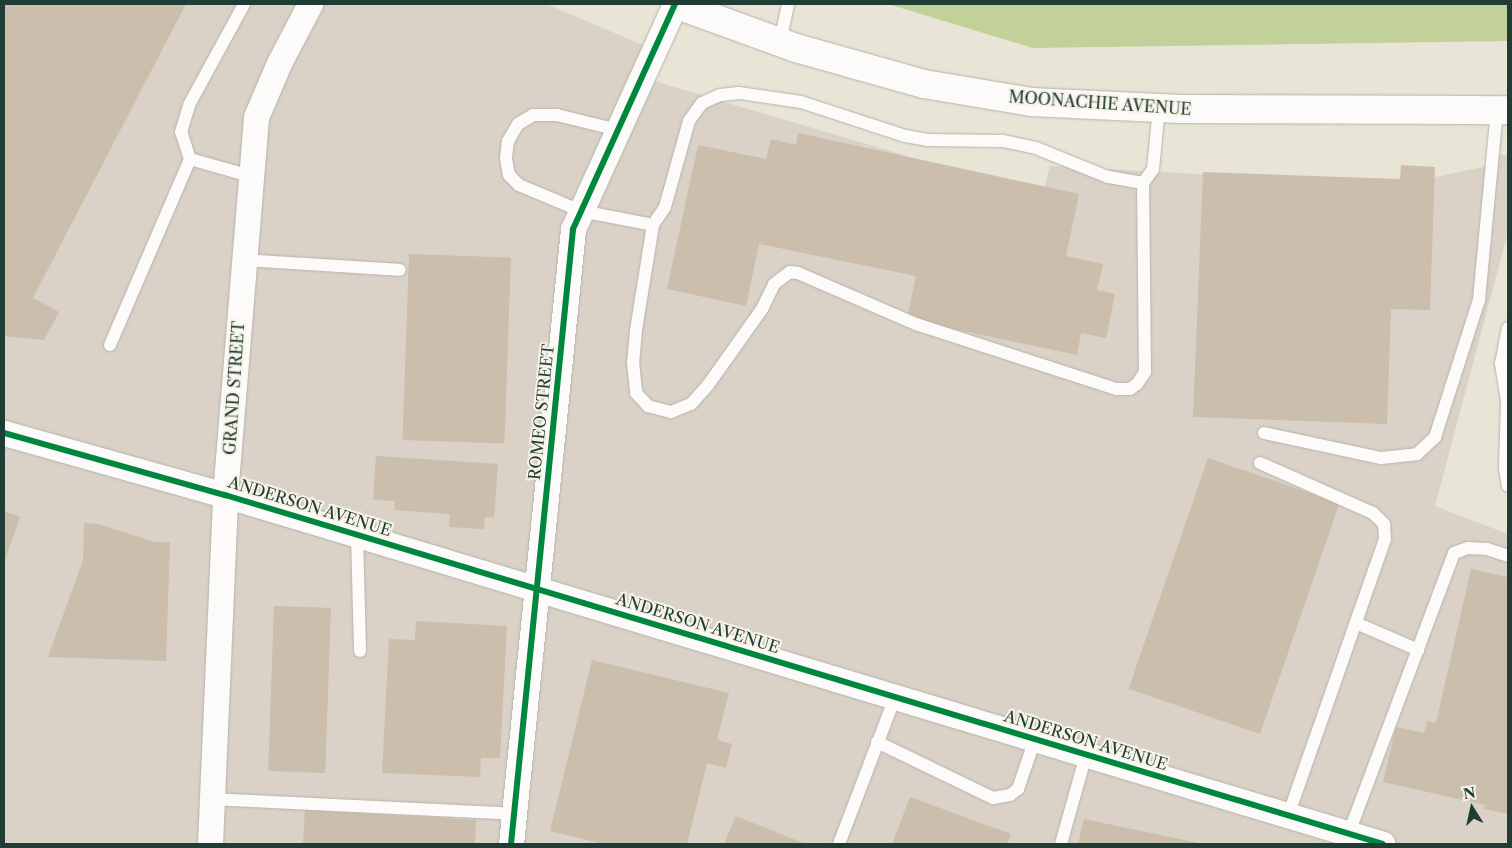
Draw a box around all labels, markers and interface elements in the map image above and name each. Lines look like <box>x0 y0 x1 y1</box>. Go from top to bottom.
street label: MOONACHIE AVENUE <box>1008 87 1192 119</box>
street label: GRAND STREET <box>220 320 248 456</box>
street label: ROMEO STREET <box>524 343 558 481</box>
street label: ANDERSON AVENUE <box>226 472 394 540</box>
street label: ANDERSON AVENUE <box>614 589 782 657</box>
street label: ANDERSON AVENUE <box>1002 706 1170 774</box>
north arrow <box>1447 783 1497 833</box>
text: N <box>1462 783 1477 803</box>

